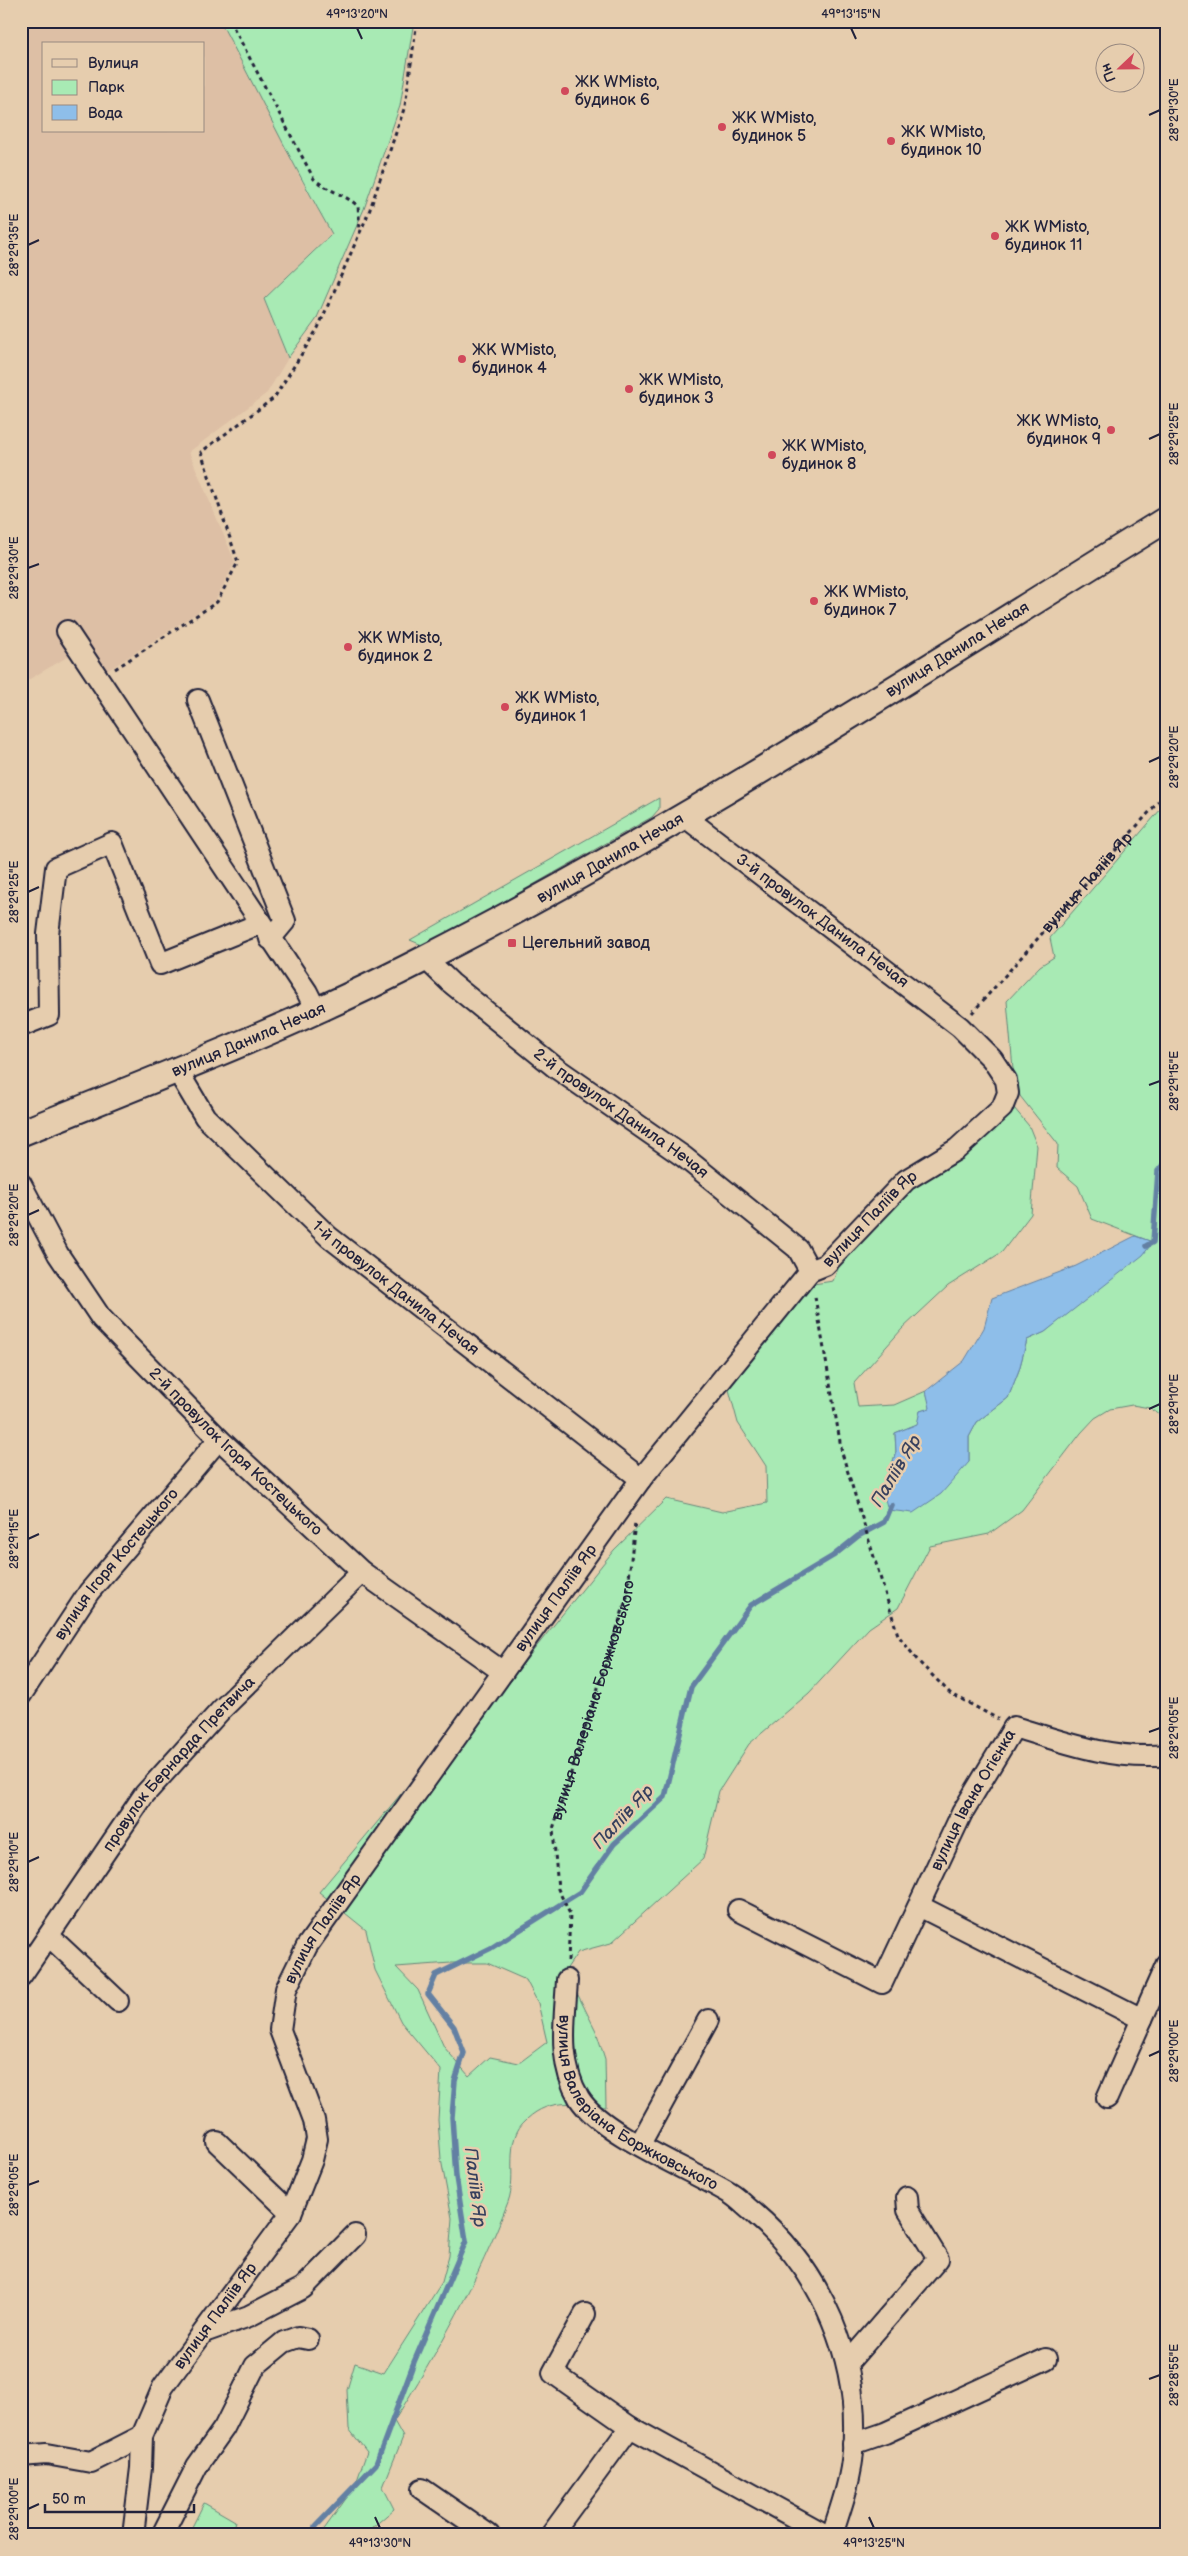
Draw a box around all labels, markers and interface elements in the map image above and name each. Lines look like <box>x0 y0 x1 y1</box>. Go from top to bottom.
text: 49°13'20"N <box>326 7 388 22</box>
text: 49°13'15"N <box>821 7 881 22</box>
legend <box>42 42 205 132</box>
north arrow <box>1096 42 1146 92</box>
text: Вулиця <box>88 54 139 73</box>
text: Пн <box>1097 61 1120 85</box>
place label: ЖК WMisto, будинок 6 <box>575 73 660 110</box>
text: Парк <box>88 78 125 97</box>
text: 28°29'30"E <box>1167 78 1182 142</box>
marker: ЖК WMisto, будинок 6 <box>559 85 571 97</box>
text: Вода <box>88 104 123 123</box>
place label: ЖК WMisto, будинок 5 <box>732 109 817 146</box>
marker: ЖК WMisto, будинок 5 <box>716 121 728 133</box>
place label: ЖК WMisto, будинок 10 <box>901 123 986 160</box>
marker: ЖК WMisto, будинок 10 <box>885 135 897 147</box>
text: 28°29'35"E <box>7 213 22 276</box>
place label: ЖК WMisto, будинок 11 <box>1005 218 1090 255</box>
marker: ЖК WMisto, будинок 11 <box>989 230 1001 242</box>
place label: ЖК WMisto, будинок 4 <box>472 341 557 378</box>
marker: ЖК WMisto, будинок 4 <box>456 353 468 365</box>
place label: ЖК WMisto, будинок 3 <box>639 371 724 408</box>
marker: ЖК WMisto, будинок 3 <box>623 383 635 395</box>
text: 28°29'25"E <box>1167 403 1182 465</box>
place label: ЖК WMisto, будинок 9 <box>1017 412 1101 449</box>
marker: ЖК WMisto, будинок 9 <box>1105 424 1117 436</box>
place label: ЖК WMisto, будинок 8 <box>782 437 867 474</box>
marker: ЖК WMisto, будинок 8 <box>766 449 778 461</box>
text: 28°29'30"E <box>7 536 22 600</box>
place label: ЖК WMisto, будинок 7 <box>824 583 909 620</box>
marker: ЖК WMisto, будинок 7 <box>808 595 820 607</box>
street label: вулиця Данила Нечая <box>882 598 1033 701</box>
place label: ЖК WMisto, будинок 2 <box>358 629 443 666</box>
marker: ЖК WMisto, будинок 2 <box>342 641 354 653</box>
place label: ЖК WMisto, будинок 1 <box>515 689 600 726</box>
marker: ЖК WMisto, будинок 1 <box>499 701 511 713</box>
text: 28°29'20"E <box>1167 725 1182 788</box>
street label: вулиця Данила Нечая <box>534 809 687 907</box>
street label: вулиця Паліїв Яр <box>1038 828 1136 937</box>
street label: 3-й провулок Данила Нечая <box>732 850 912 992</box>
text: 28°29'25"E <box>7 861 22 923</box>
place label: Цегельний завод <box>522 934 650 953</box>
marker: Цегельний завод <box>506 937 518 949</box>
street label: вулиця Данила Нечая <box>169 998 329 1081</box>
street label: 2-й провулок Данила Нечая <box>530 1044 712 1182</box>
text: 28°29'15"E <box>1167 1051 1182 1111</box>
street label: вулиця Паліїв Яр <box>819 1166 920 1271</box>
text: 28°29'20"E <box>7 1183 22 1246</box>
street label: 1-й провулок Данила Нечая <box>308 1216 483 1359</box>
street label: 2-й провулок Ігоря Костецького <box>145 1364 326 1540</box>
text: 28°29'10"E <box>1167 1374 1182 1434</box>
water label: Паліїв Яр <box>866 1431 926 1511</box>
street label: вулиця Ігоря Костецького <box>50 1485 182 1644</box>
text: 28°29'15"E <box>7 1509 22 1569</box>
street label: вулиця Паліїв Яр <box>511 1541 601 1655</box>
street label: вулиця Валеріана Боржковського <box>547 1579 638 1823</box>
street label: провулок Бернарда Претвича <box>99 1672 259 1855</box>
text: 28°29'05"E <box>1167 1697 1182 1759</box>
street label: вулиця Івана Огієнка <box>927 1726 1020 1874</box>
water label: Паліїв Яр <box>588 1781 658 1853</box>
text: 28°29'10"E <box>7 1832 22 1892</box>
street label: вулиця Паліїв Яр <box>280 1870 365 1987</box>
street label: вулиця Валеріана Боржковського <box>554 2014 721 2194</box>
text: 28°29'00"E <box>1167 2020 1182 2082</box>
water label: Паліїв Яр <box>460 2146 490 2228</box>
text: 28°29'05"E <box>7 2154 22 2216</box>
street label: вулиця Паліїв Яр <box>170 2259 261 2373</box>
text: 28°28'55"E <box>1167 2344 1182 2406</box>
text: 28°29'00"E <box>7 2478 22 2540</box>
scale bar <box>45 2481 194 2513</box>
text: 50 m <box>52 2490 86 2509</box>
text: 49°13'30"N <box>349 2536 411 2551</box>
text: 49°13'25"N <box>843 2536 905 2551</box>

